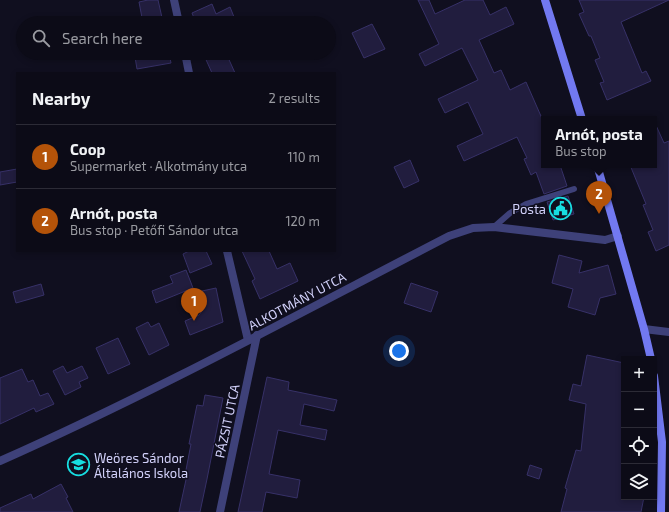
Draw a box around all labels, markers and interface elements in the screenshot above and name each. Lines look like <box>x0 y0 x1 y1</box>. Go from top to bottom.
search box <box>16 16 336 60</box>
icon: search <box>30 27 52 49</box>
text: Search here <box>62 29 143 47</box>
text: Nearby <box>32 88 90 108</box>
text: 2 results <box>268 90 320 106</box>
popup <box>541 116 657 168</box>
text: Arnót, posta <box>555 125 643 143</box>
text: Coop <box>70 140 106 158</box>
text: Bus stop <box>555 143 607 159</box>
text: 1 <box>42 149 48 165</box>
text: 110 m <box>288 149 320 165</box>
text: Supermarket · Alkotmány utca <box>70 158 247 174</box>
pin: 2 <box>586 181 612 214</box>
public building icon: Posta <box>548 196 574 222</box>
place label: Posta <box>512 201 546 217</box>
text: Arnót, posta <box>70 204 158 222</box>
text: 2 <box>41 213 49 229</box>
text: 120 m <box>285 213 320 229</box>
text: Bus stop · Petőfi Sándor utca <box>70 222 239 238</box>
street label: ALKOTMÁNY UTCA <box>245 268 349 333</box>
pin: 1 <box>181 288 207 321</box>
your location <box>389 341 409 361</box>
map controls <box>621 356 657 500</box>
button: + <box>621 356 657 392</box>
street label: PÁZSIT UTCA <box>210 382 243 459</box>
button: − <box>621 392 657 428</box>
button: locate <box>621 428 657 464</box>
place label: Weöres Sándor Általános Iskola <box>94 450 188 481</box>
school or university icon: Weöres Sándor Általános Iskola <box>65 452 91 478</box>
button: layers <box>621 464 657 500</box>

